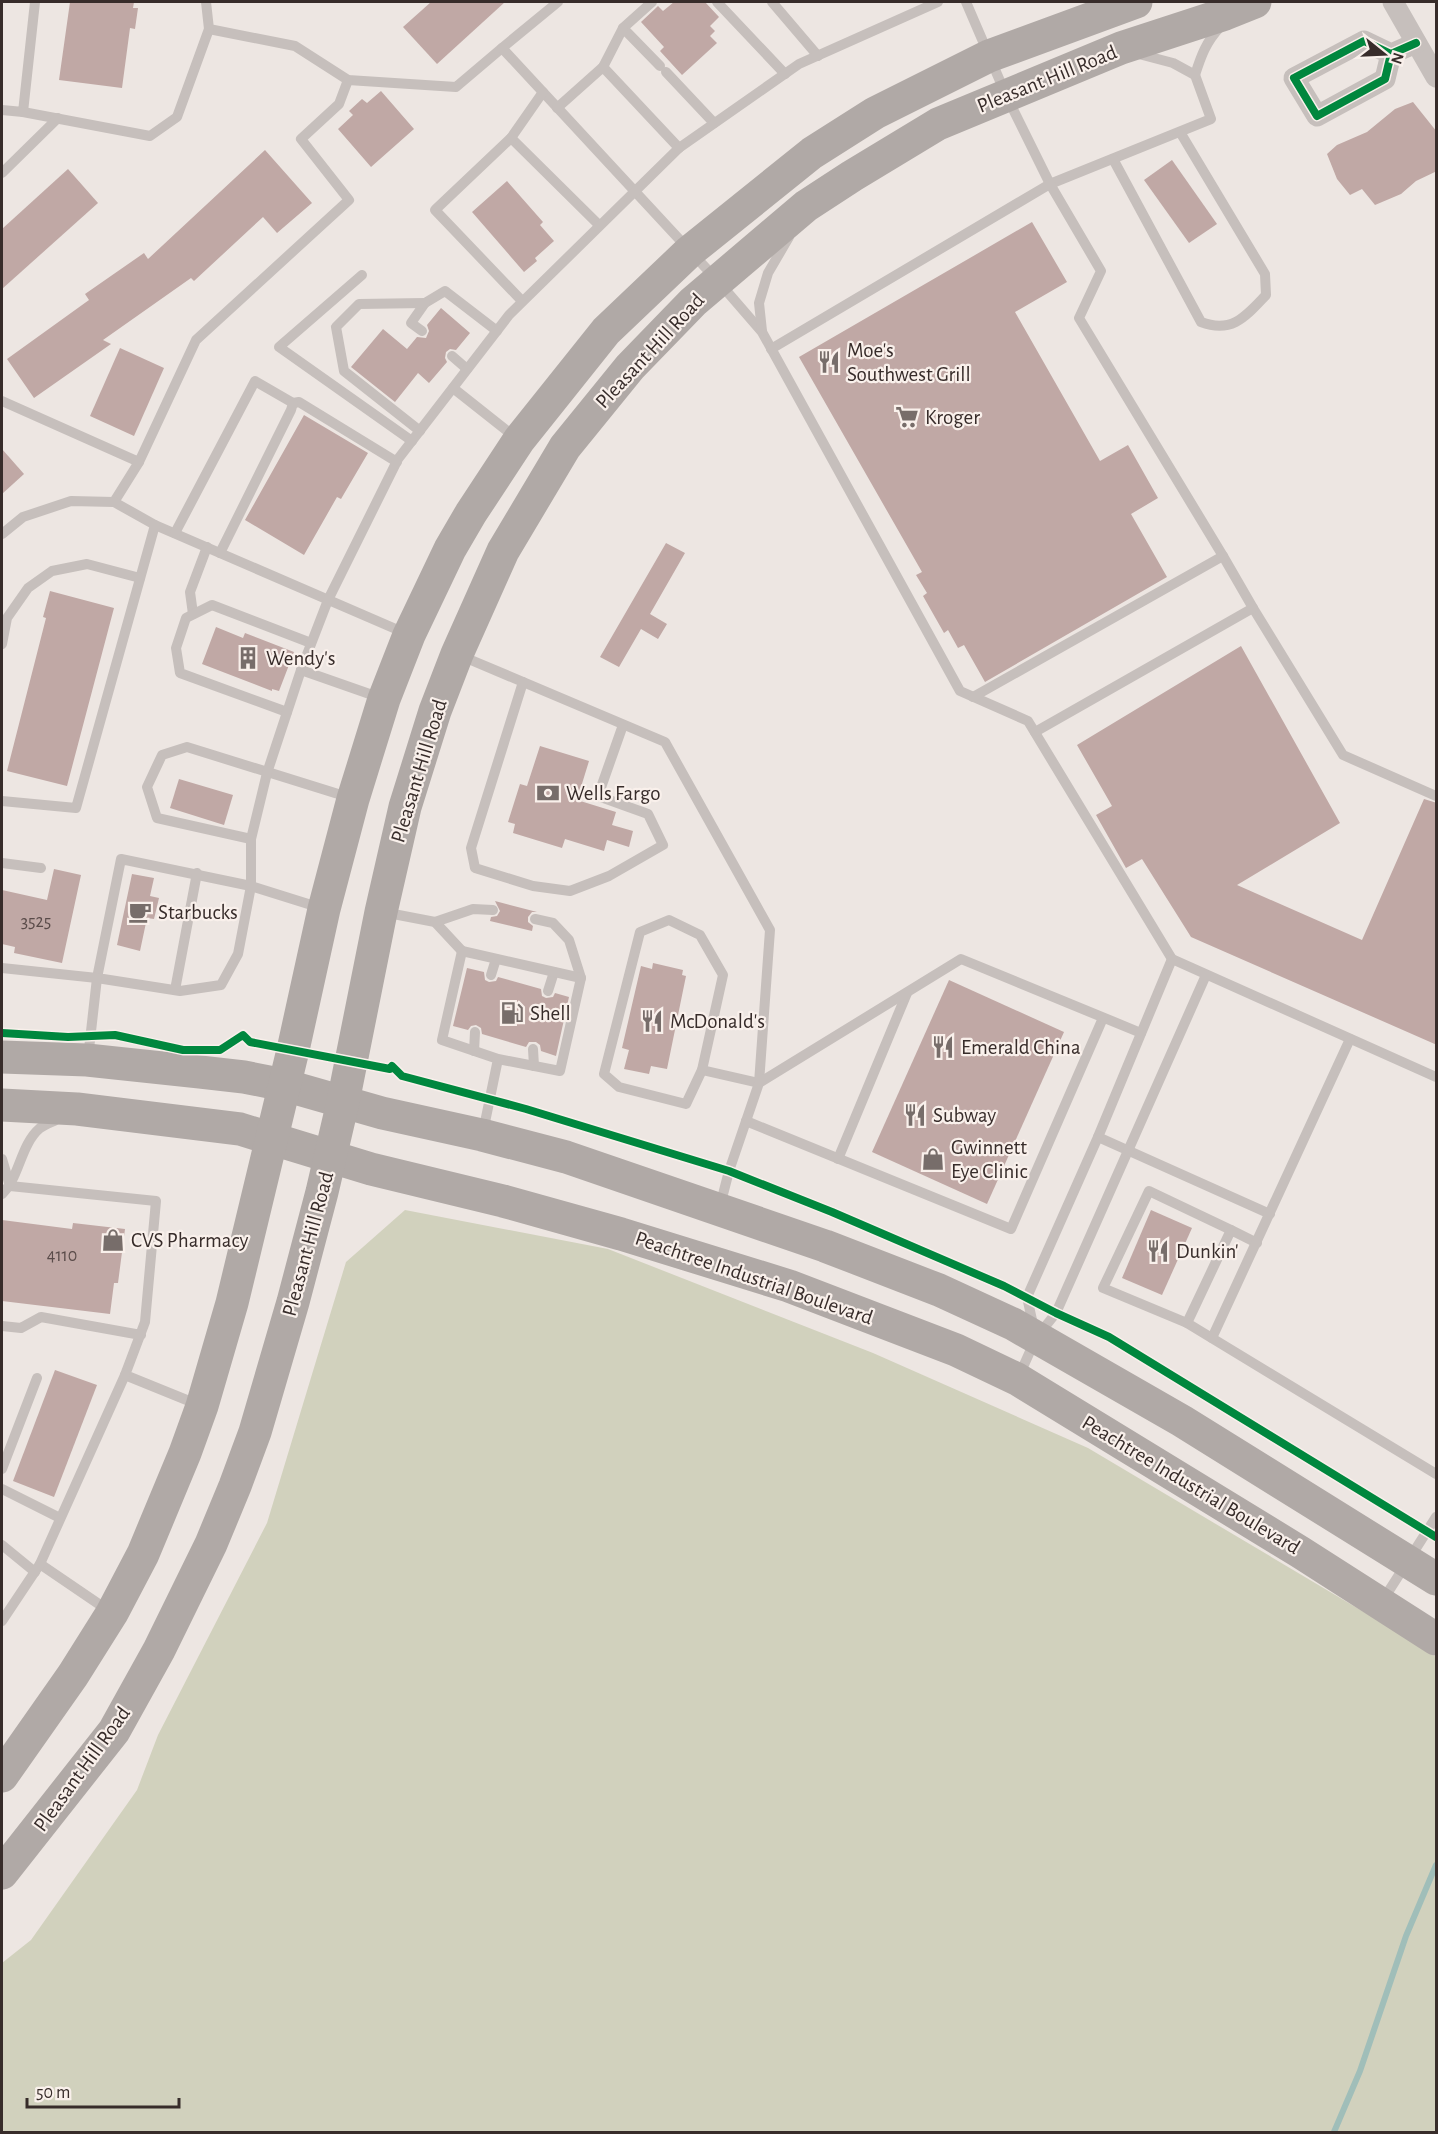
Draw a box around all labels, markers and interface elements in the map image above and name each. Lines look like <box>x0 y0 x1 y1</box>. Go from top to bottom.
north arrow <box>1354 24 1414 84</box>
street label: Pleasant Hill Road <box>974 41 1120 117</box>
text: N <box>1388 51 1407 66</box>
street label: Pleasant Hill Road <box>592 289 709 413</box>
place label: Moe's Southwest Grill <box>847 340 971 385</box>
restaurant icon: Moe's Southwest Grill <box>816 349 842 375</box>
supermarket icon: Kroger <box>894 404 920 430</box>
place label: Kroger <box>925 407 980 428</box>
building icon: Wendy's <box>235 645 261 671</box>
place label: Wendy's <box>266 648 335 669</box>
street label: Pleasant Hill Road <box>387 697 451 845</box>
bank icon: Wells Fargo <box>535 780 561 806</box>
place label: Wells Fargo <box>566 783 660 804</box>
cafe icon: Starbucks <box>127 899 153 925</box>
place label: Starbucks <box>158 902 238 923</box>
house number: 3525 <box>21 913 51 931</box>
fuel station icon: Shell <box>499 1000 525 1026</box>
place label: Shell <box>530 1003 571 1024</box>
restaurant icon: McDonald's <box>639 1008 665 1034</box>
place label: McDonald's <box>670 1011 765 1032</box>
restaurant icon: Emerald China <box>930 1034 956 1060</box>
place label: Emerald China <box>961 1037 1081 1058</box>
restaurant icon: Subway <box>902 1102 928 1128</box>
place label: Subway <box>933 1105 996 1126</box>
place label: Gwinnett Eye Clinic <box>951 1137 1027 1182</box>
shop icon: Gwinnett Eye Clinic <box>920 1146 946 1172</box>
street label: Pleasant Hill Road <box>279 1169 337 1319</box>
shop icon: CVS Pharmacy <box>100 1227 126 1253</box>
street label: Peachtree Industrial Boulevard <box>632 1227 876 1329</box>
place label: CVS Pharmacy <box>131 1230 249 1251</box>
restaurant icon: Dunkin' <box>1145 1238 1171 1264</box>
place label: Dunkin' <box>1176 1241 1239 1262</box>
house number: 4110 <box>47 1247 77 1265</box>
street label: Peachtree Industrial Boulevard <box>1079 1412 1304 1558</box>
street label: Pleasant Hill Road <box>30 1703 134 1835</box>
scale bar <box>27 2071 178 2109</box>
text: 50 m <box>36 2084 70 2102</box>

